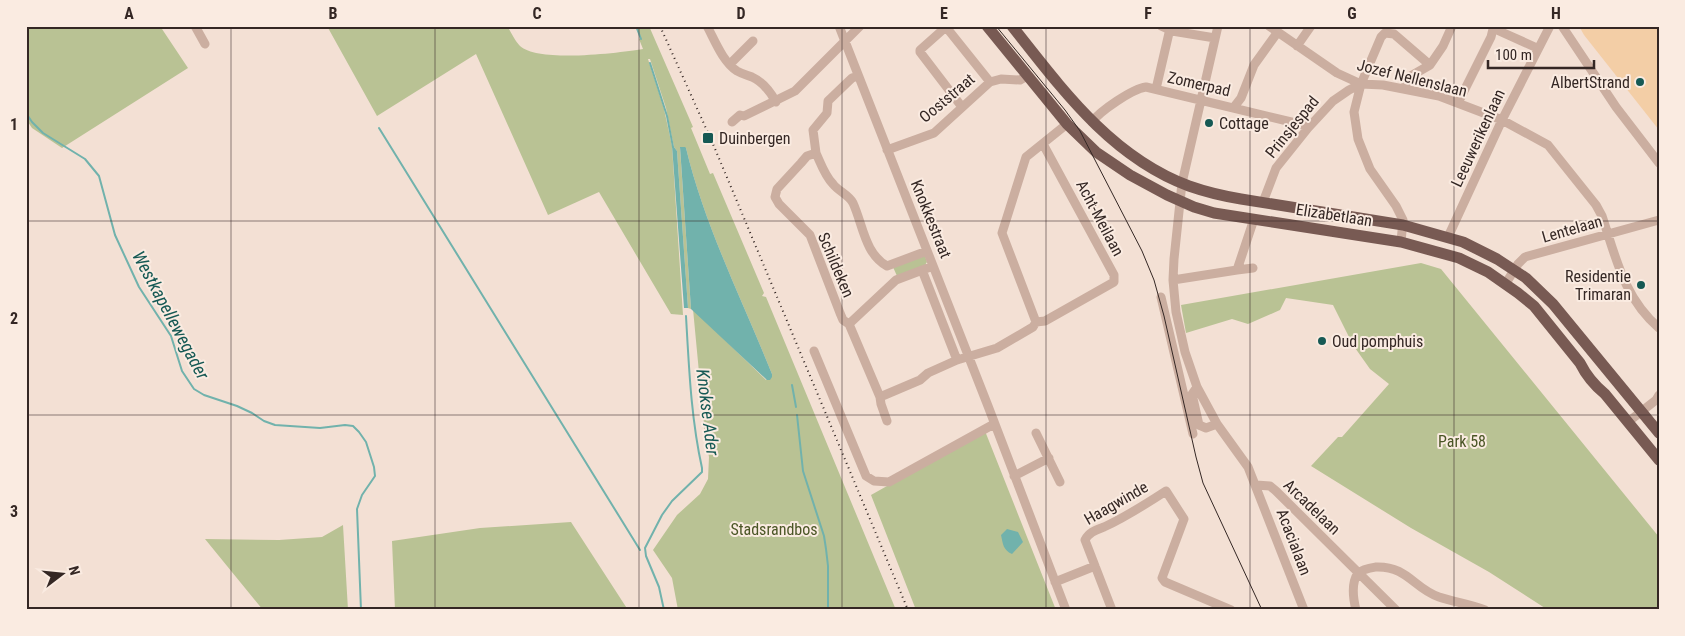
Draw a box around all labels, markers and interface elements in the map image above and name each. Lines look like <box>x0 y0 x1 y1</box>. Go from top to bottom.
text: A <box>124 4 134 23</box>
text: B <box>329 4 338 23</box>
text: C <box>532 4 542 23</box>
text: D <box>736 4 746 23</box>
text: E <box>940 4 948 23</box>
text: F <box>1144 4 1152 23</box>
text: G <box>1347 4 1357 23</box>
text: H <box>1551 4 1561 23</box>
scale bar <box>1488 38 1594 70</box>
text: 100 m <box>1495 46 1532 64</box>
street label: Jozef Nellenslaan <box>1355 55 1469 101</box>
street label: Zomerpad <box>1166 68 1232 100</box>
street label: Ooststraat <box>915 69 979 127</box>
place label: AlbertStrand <box>1551 73 1630 92</box>
marker: AlbertStrand <box>1634 76 1646 88</box>
street label: Leeuwerikenlaan <box>1447 86 1509 190</box>
street label: Prinsjespad <box>1261 92 1323 162</box>
place label: Cottage <box>1219 114 1269 133</box>
text: 1 <box>10 115 18 134</box>
marker: Cottage <box>1203 117 1215 129</box>
place label: Duinbergen <box>719 129 791 148</box>
marker: Duinbergen <box>701 131 715 145</box>
street label: Knokkestraat <box>907 177 955 261</box>
street label: Acht-Meilaan <box>1072 177 1128 259</box>
street label: Elizabetlaan <box>1295 200 1373 230</box>
street label: Lentelaan <box>1540 211 1604 247</box>
street label: Schildeken <box>814 230 858 300</box>
water label: Westkapellewegader <box>128 247 214 383</box>
place label: Residentie Trimaran <box>1565 267 1631 304</box>
marker: Residentie Trimaran <box>1635 279 1647 291</box>
text: 2 <box>10 309 18 328</box>
place label: Oud pomphuis <box>1332 332 1423 351</box>
marker: Oud pomphuis <box>1316 335 1328 347</box>
water label: Knokse Ader <box>692 368 724 457</box>
park label: Park 58 <box>1438 432 1486 451</box>
street label: Arcadelaan <box>1280 475 1344 539</box>
street label: Haagwinde <box>1081 477 1151 529</box>
text: 3 <box>10 502 18 521</box>
street label: Acacialaan <box>1273 506 1315 578</box>
park label: Stadsrandbos <box>730 520 818 539</box>
north arrow <box>38 548 88 598</box>
text: N <box>66 564 83 577</box>

